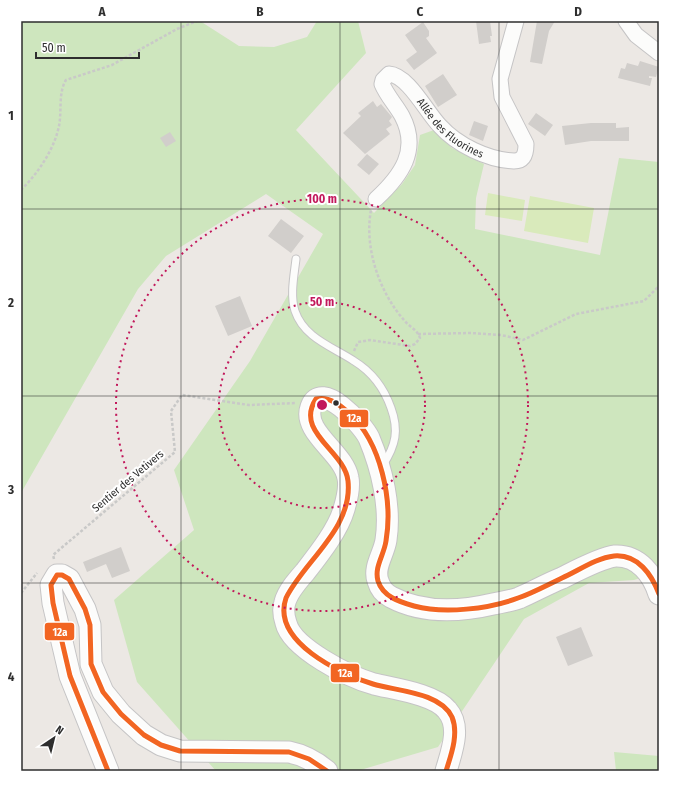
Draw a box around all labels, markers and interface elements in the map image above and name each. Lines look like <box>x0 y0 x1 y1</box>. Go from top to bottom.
text: A <box>97 4 106 19</box>
text: B <box>256 4 264 19</box>
text: C <box>417 4 424 19</box>
text: D <box>574 4 582 19</box>
scale bar <box>36 34 139 60</box>
text: 50 m <box>42 41 66 55</box>
street label: Allée des Fluorines <box>415 96 486 160</box>
text: 1 <box>8 108 14 123</box>
text: 100 m <box>307 192 337 206</box>
text: 2 <box>7 295 14 310</box>
text: 50 m <box>310 295 334 309</box>
centre of rings <box>315 398 329 412</box>
unlabelled marker <box>331 398 341 408</box>
line badge: 12a <box>339 409 369 428</box>
text: 12a <box>346 412 362 425</box>
street label: Sentier des Vetivers <box>90 447 167 515</box>
text: 3 <box>7 482 14 497</box>
line badge: 12a <box>44 622 75 641</box>
text: 12a <box>52 626 68 639</box>
line badge: 12a <box>330 663 360 683</box>
text: 12a <box>337 667 353 680</box>
text: 4 <box>8 669 15 684</box>
north arrow <box>34 718 74 758</box>
text: N <box>53 723 66 737</box>

